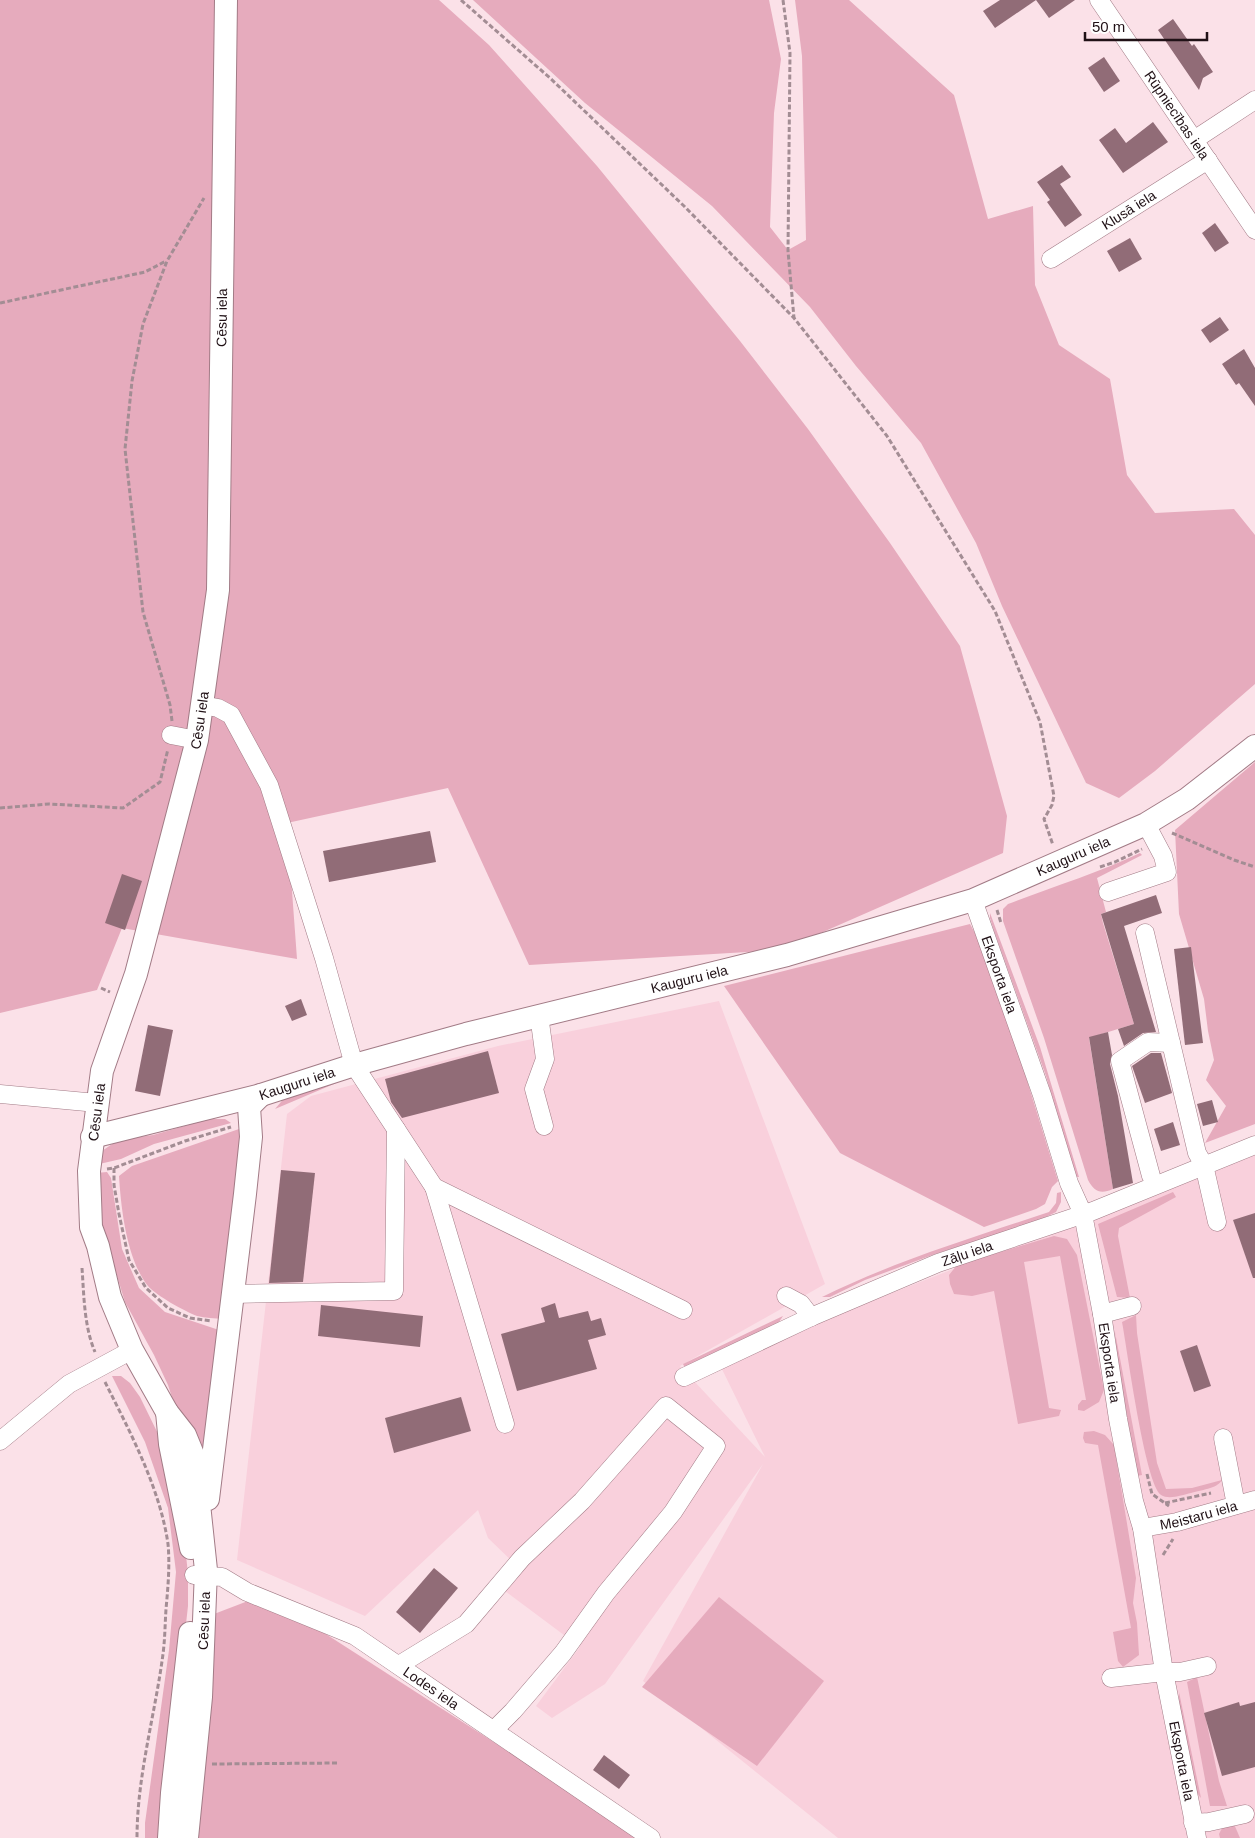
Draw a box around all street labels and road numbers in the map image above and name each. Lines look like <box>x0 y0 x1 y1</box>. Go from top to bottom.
street label: Rūpniecības iela <box>1141 68 1213 163</box>
street label: Klusā iela <box>1099 187 1159 233</box>
street label: Cēsu iela <box>213 288 230 347</box>
street label: Cēsu iela <box>187 690 212 751</box>
street label: Kauguru iela <box>1034 833 1113 879</box>
street label: Eksporta iela <box>978 934 1020 1016</box>
street label: Kauguru iela <box>649 962 730 996</box>
street label: Kauguru iela <box>257 1064 337 1103</box>
street label: Cēsu iela <box>85 1082 108 1142</box>
street label: Zāļu iela <box>939 1237 995 1269</box>
street label: Eksporta iela <box>1095 1321 1123 1404</box>
street label: Meistaru iela <box>1159 1497 1239 1533</box>
street label: Cēsu iela <box>195 1591 213 1650</box>
street label: Lodes iela <box>400 1663 462 1713</box>
street label: Eksporta iela <box>1166 1720 1197 1802</box>

